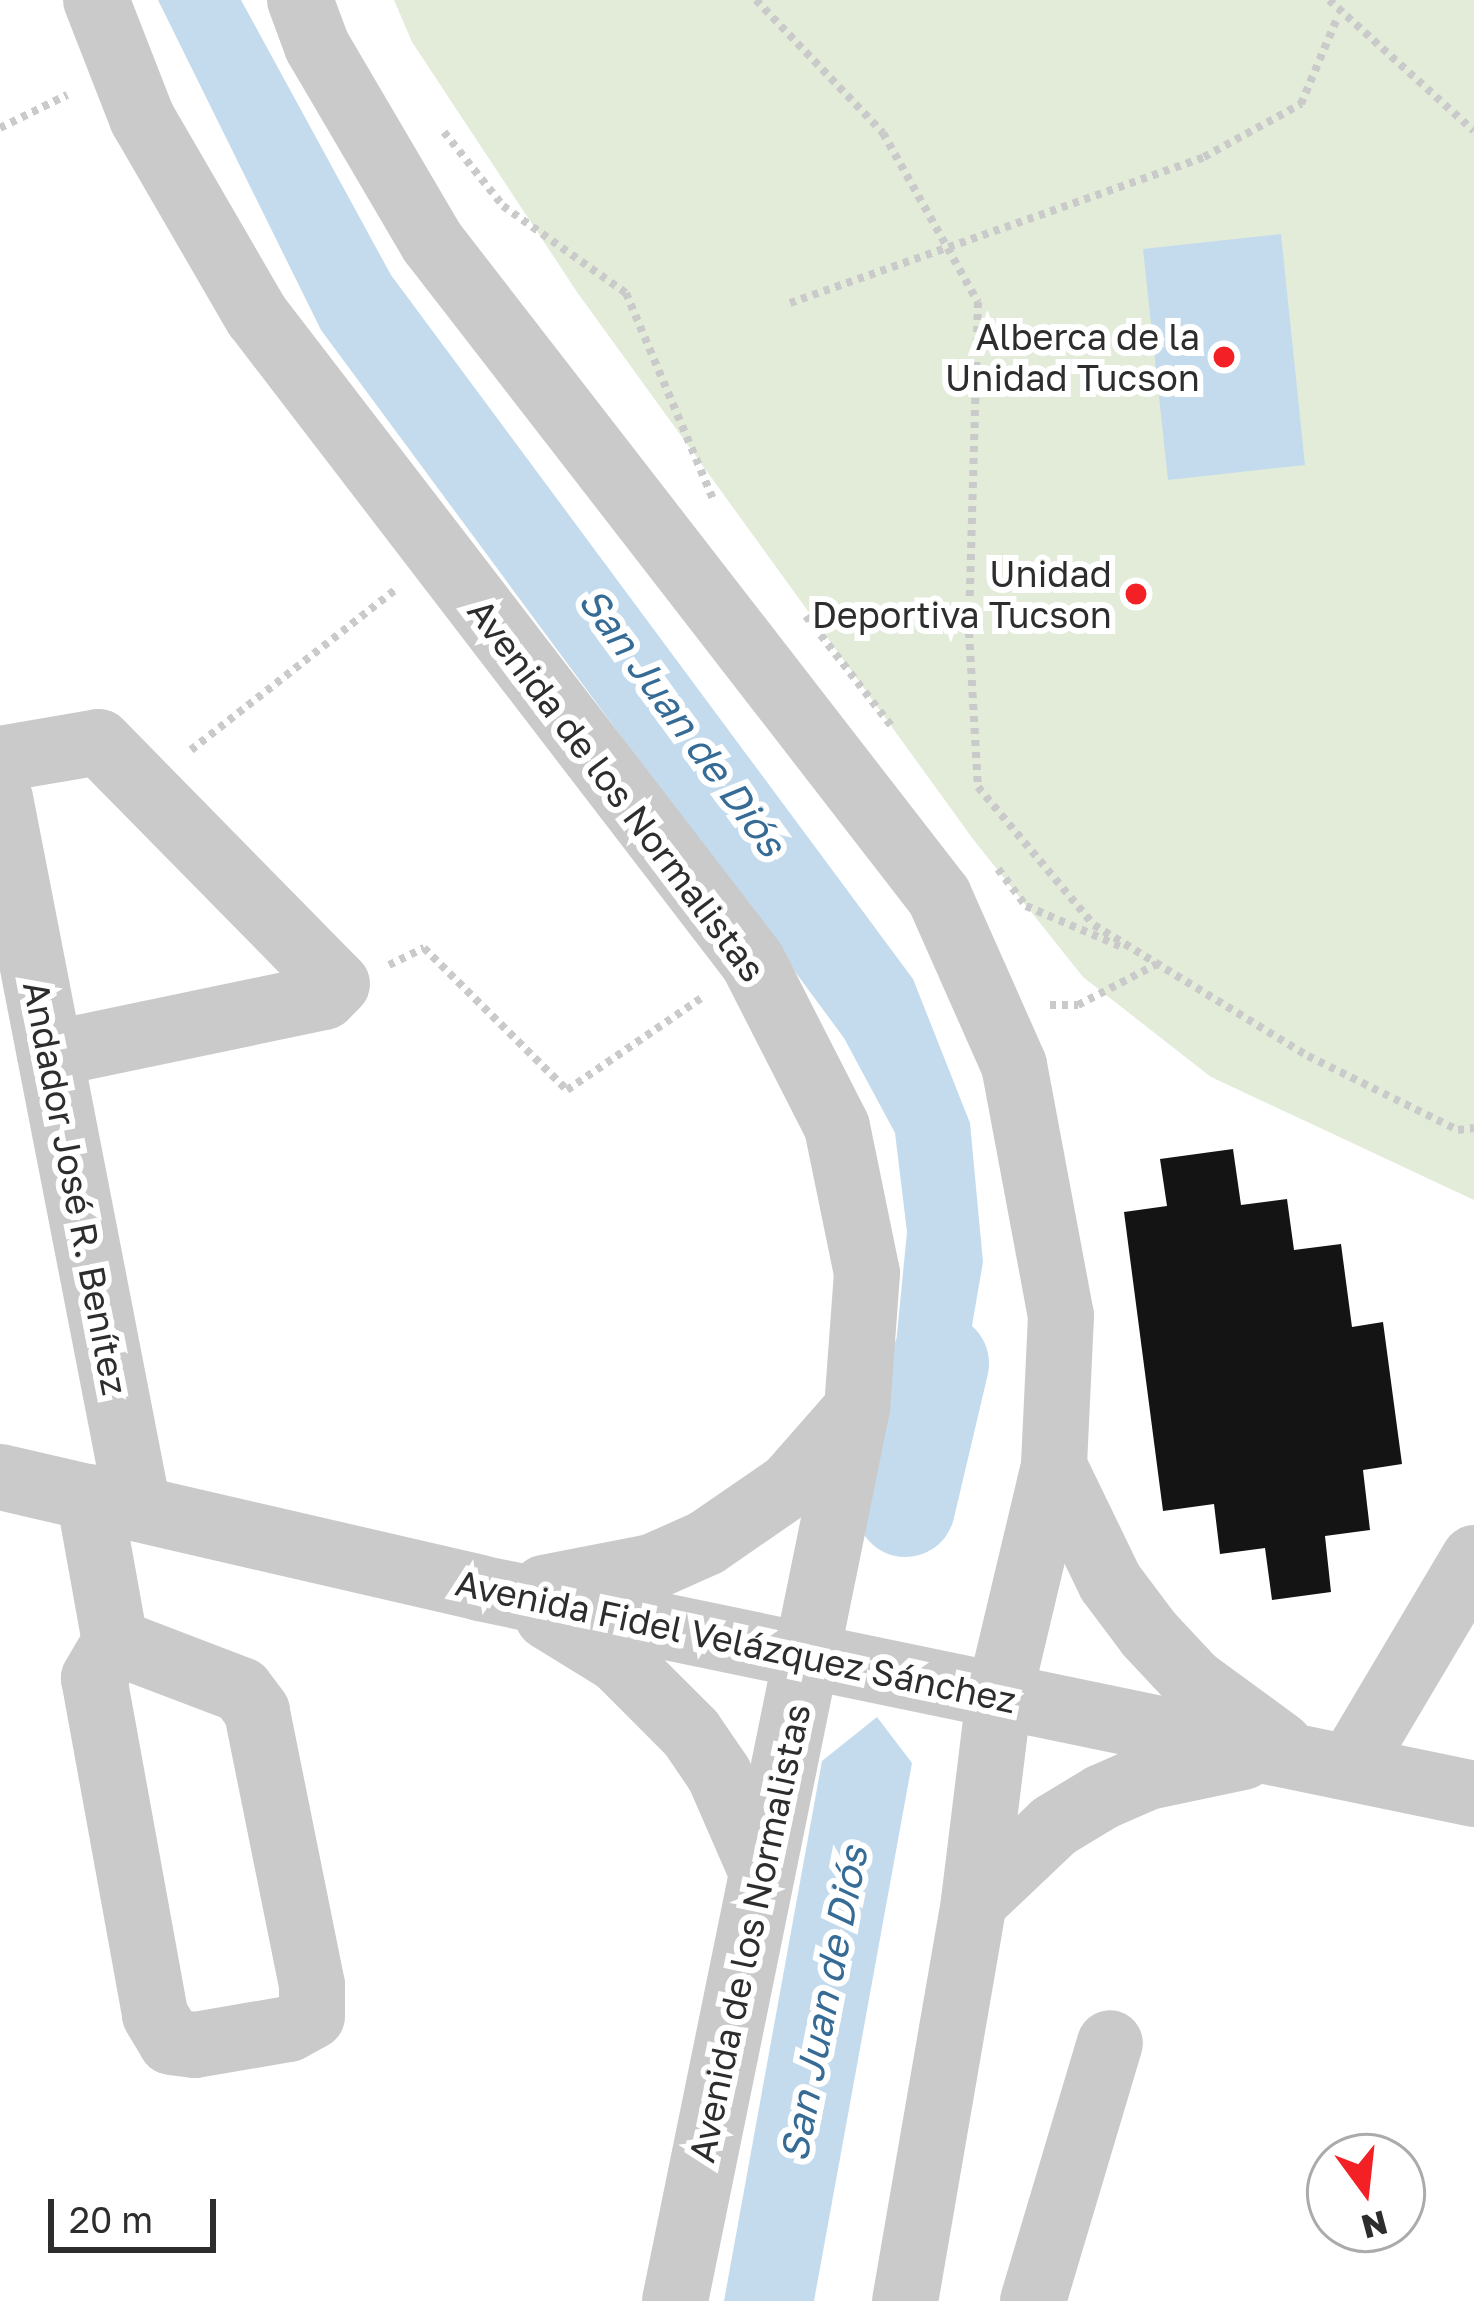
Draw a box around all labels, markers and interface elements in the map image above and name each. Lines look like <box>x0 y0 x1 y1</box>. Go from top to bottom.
place label: Alberca de la Unidad Tucson <box>945 314 1200 399</box>
marker: Alberca de la Unidad Tucson <box>1211 344 1237 370</box>
place label: Unidad Deportiva Tucson <box>812 551 1112 636</box>
water label: San Juan de Diós <box>569 579 795 865</box>
marker: Unidad Deportiva Tucson <box>1123 581 1149 607</box>
street label: Avenida de los Normalistas <box>459 590 775 990</box>
street label: Andador José R. Benítez <box>15 977 137 1399</box>
street label: Avenida Fidel Velázquez Sánchez <box>452 1560 1020 1722</box>
street label: Avenida de los Normalistas <box>679 1700 819 2166</box>
water label: San Juan de Diós <box>771 1843 877 2165</box>
north arrow <box>1306 2133 1426 2253</box>
scale bar <box>54 2175 222 2249</box>
text: 20 m <box>69 2198 153 2241</box>
text: N <box>1358 2203 1392 2247</box>

